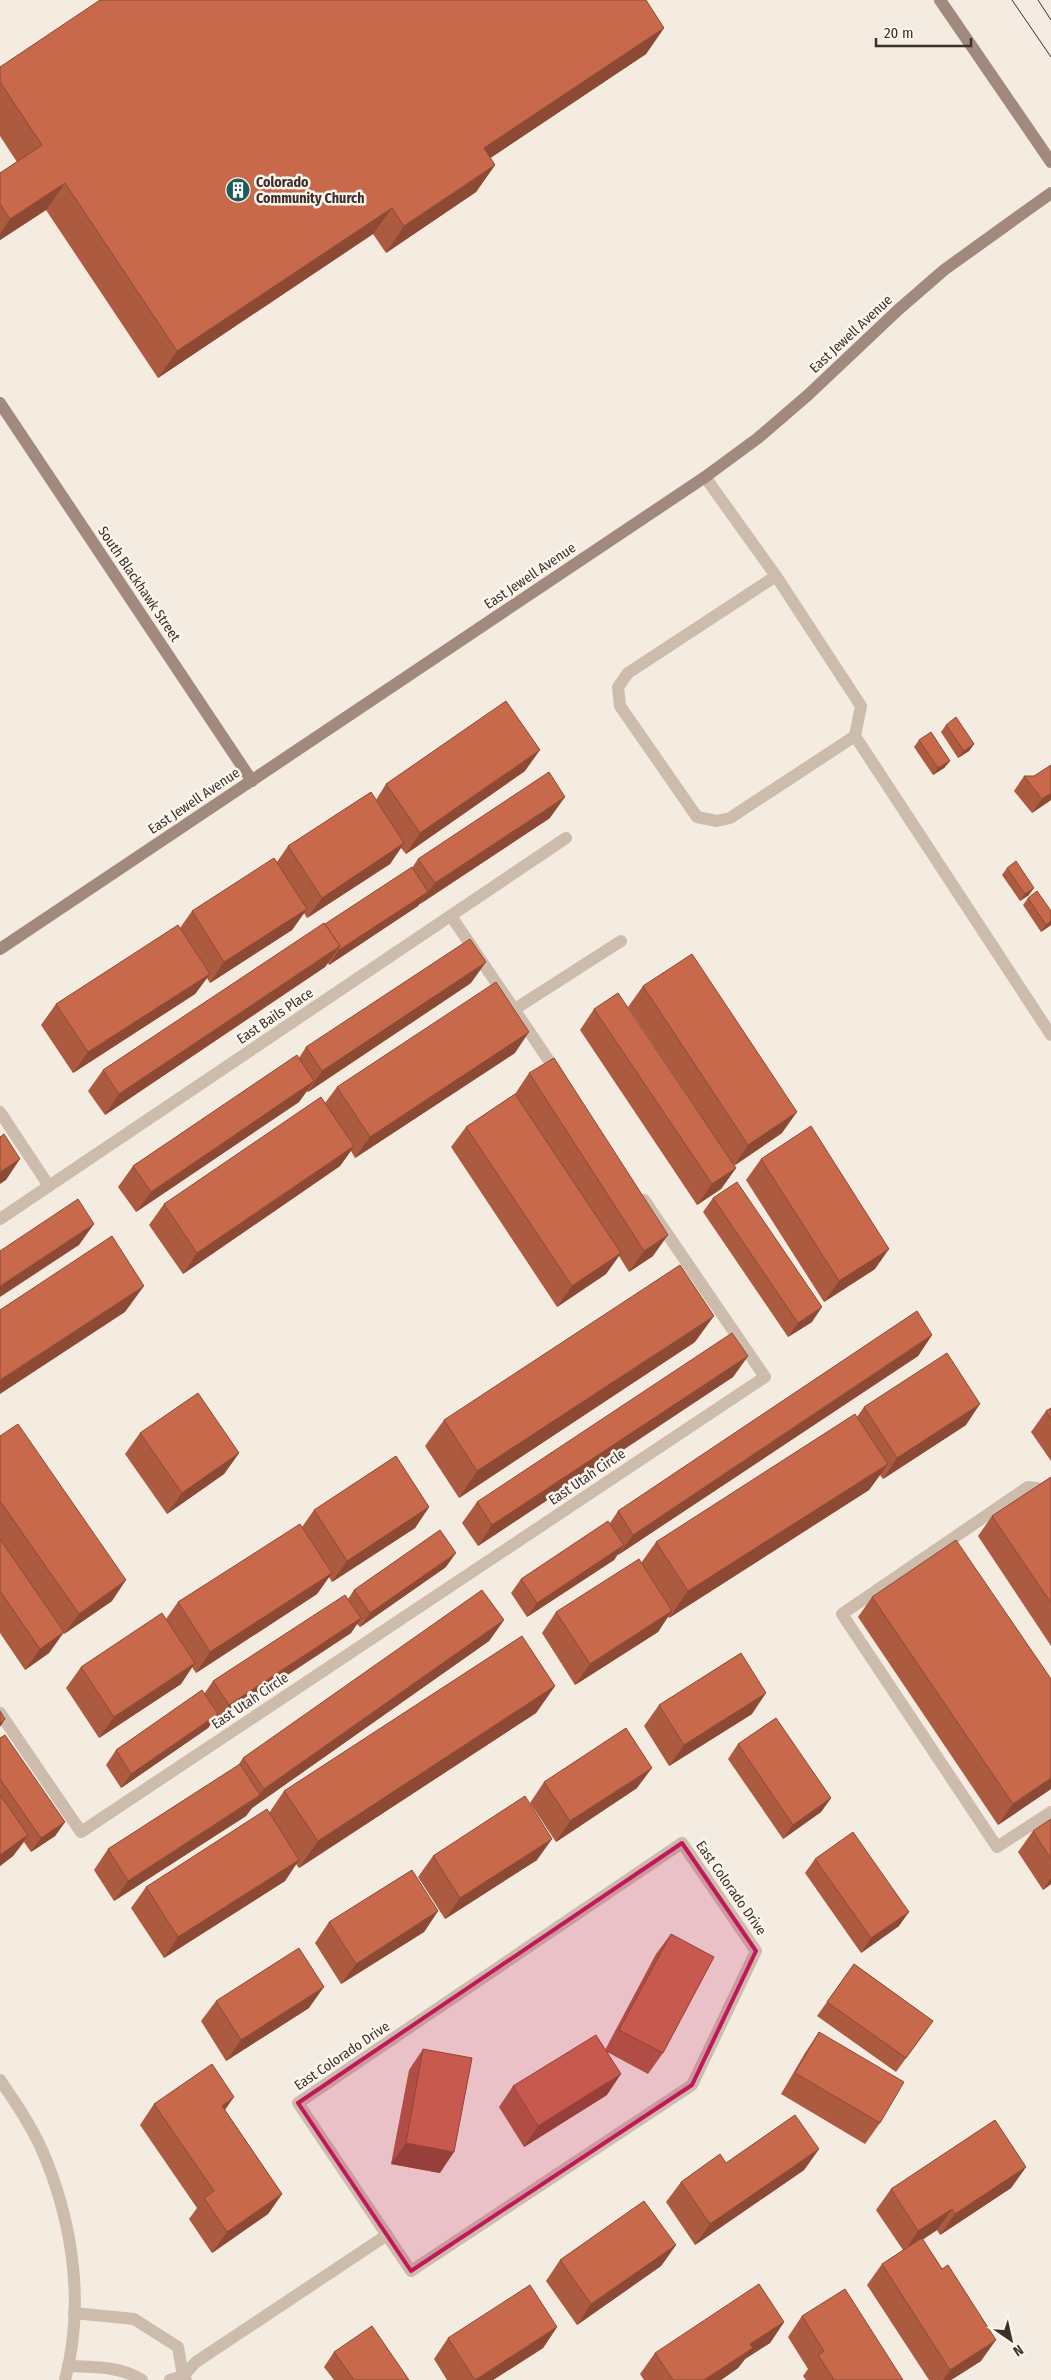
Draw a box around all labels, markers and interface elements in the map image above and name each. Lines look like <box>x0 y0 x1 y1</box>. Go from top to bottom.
scale bar <box>876 15 971 47</box>
text: 20 m <box>884 24 914 42</box>
place label: Colorado Community Church <box>256 174 365 207</box>
building icon: Colorado Community Church <box>225 177 251 203</box>
street label: East Jewell Avenue <box>806 291 896 377</box>
street label: South Blackhawk Street <box>94 523 184 645</box>
street label: East Jewell Avenue <box>481 539 579 613</box>
street label: East Jewell Avenue <box>145 764 243 838</box>
street label: East Bails Place <box>234 984 316 1048</box>
street label: East Utah Circle <box>545 1445 629 1509</box>
street label: East Utah Circle <box>208 1669 292 1733</box>
street label: East Colorado Drive <box>692 1838 770 1939</box>
street label: East Colorado Drive <box>291 2018 393 2094</box>
north arrow <box>986 2315 1036 2365</box>
text: N <box>1010 2341 1026 2360</box>

